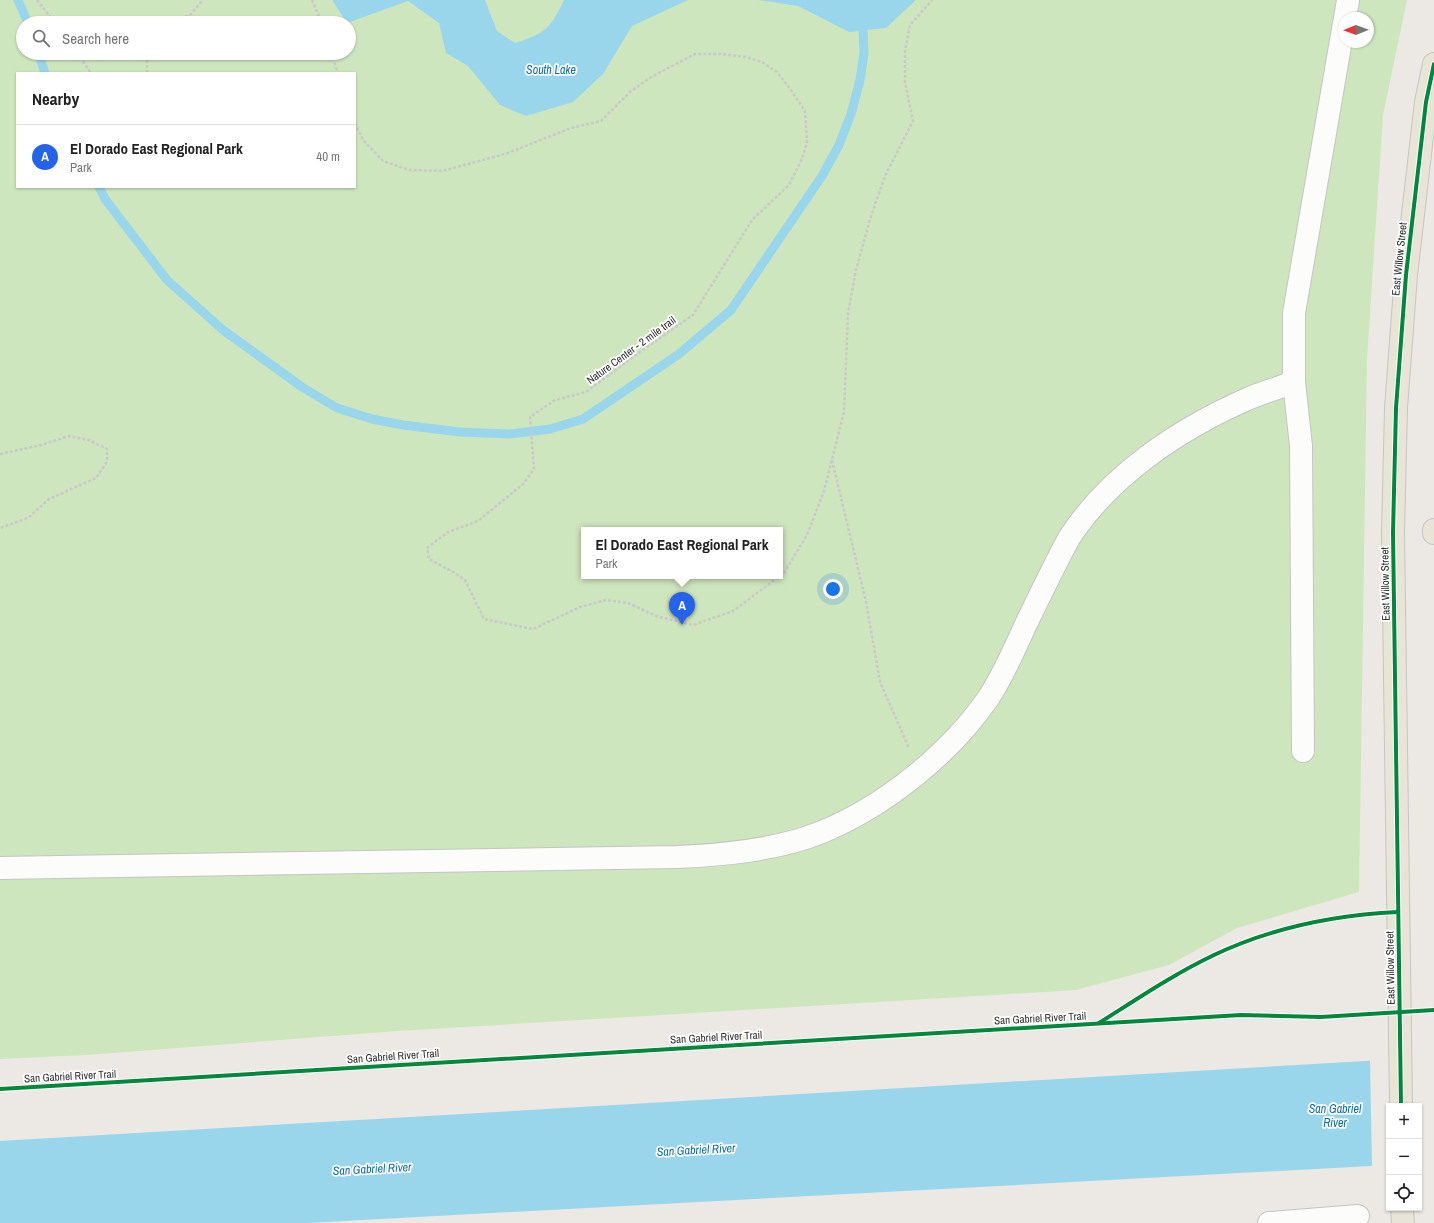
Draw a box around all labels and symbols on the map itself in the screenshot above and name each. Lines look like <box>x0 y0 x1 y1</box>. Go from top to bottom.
north arrow <box>1338 12 1374 48</box>
water label: South Lake <box>526 62 576 78</box>
street label: East Willow Street <box>1388 221 1410 296</box>
street label: Nature Center - 2 mile trail <box>584 313 678 387</box>
street label: East Willow Street <box>1377 547 1393 621</box>
your location <box>823 579 843 599</box>
pin: A <box>669 592 695 625</box>
street label: East Willow Street <box>1382 931 1398 1005</box>
street label: San Gabriel River Trail <box>994 1009 1086 1027</box>
street label: San Gabriel River Trail <box>670 1028 762 1046</box>
street label: San Gabriel River Trail <box>346 1046 440 1066</box>
street label: San Gabriel River Trail <box>24 1067 116 1085</box>
water label: San Gabriel River <box>1309 1101 1362 1131</box>
water label: San Gabriel River <box>656 1140 736 1160</box>
water label: San Gabriel River <box>332 1159 412 1179</box>

